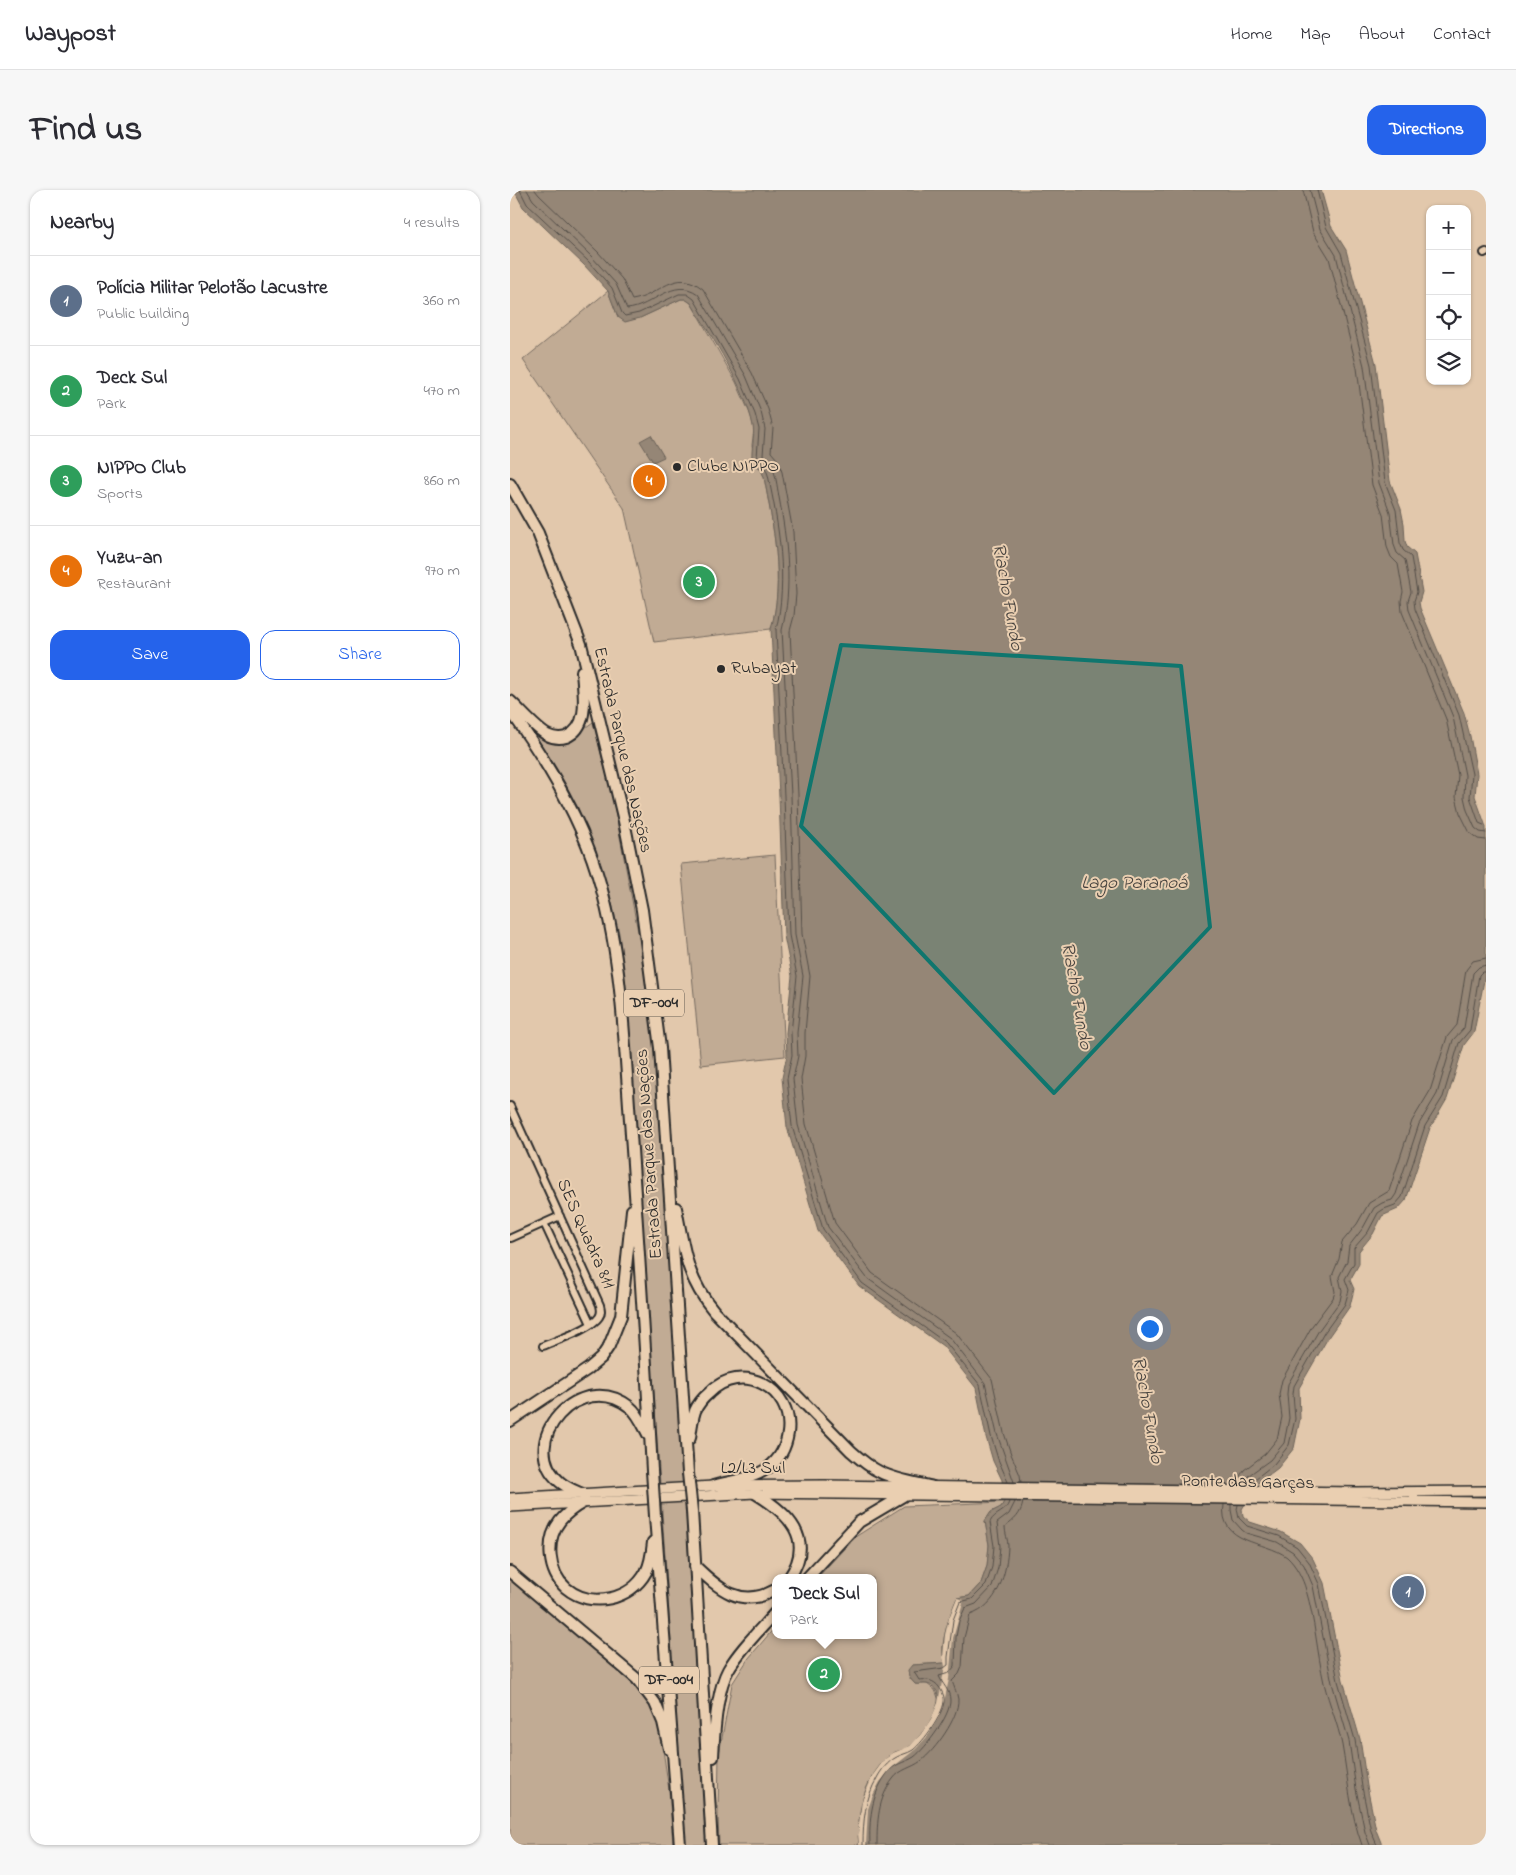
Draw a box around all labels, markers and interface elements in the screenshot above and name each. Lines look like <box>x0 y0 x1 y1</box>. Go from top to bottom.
text: Waypost <box>25 17 116 52</box>
text: Home <box>1231 22 1272 48</box>
text: Map <box>1300 22 1331 48</box>
text: About <box>1359 22 1405 48</box>
text: Contact <box>1433 22 1491 48</box>
text: Find us <box>30 105 142 156</box>
button: Directions <box>1367 105 1486 155</box>
map controls <box>1426 205 1471 385</box>
button: + <box>1426 205 1471 250</box>
text: Nearby <box>50 208 114 238</box>
text: 4 results <box>404 211 460 235</box>
button: − <box>1426 250 1471 295</box>
text: Polícia Militar Pelotão Lacustre <box>97 275 328 302</box>
text: 1 <box>63 289 69 313</box>
text: 360 m <box>423 289 460 313</box>
button: locate <box>1426 295 1471 340</box>
text: Public building <box>97 302 189 326</box>
button: layers <box>1426 340 1471 385</box>
text: Deck Sul <box>97 365 167 392</box>
text: 2 <box>62 379 70 403</box>
text: 470 m <box>423 379 460 403</box>
text: Park <box>97 392 126 416</box>
place label: Clube NIPPO <box>687 454 779 480</box>
text: NIPPO Club <box>97 455 186 482</box>
marker: Clube NIPPO <box>671 461 683 473</box>
pin: 4 <box>633 462 665 500</box>
text: 3 <box>63 469 69 493</box>
text: 860 m <box>424 469 460 493</box>
text: Sports <box>97 482 143 506</box>
water label: Riacho Fundo <box>984 541 1030 654</box>
text: Yuzu-an <box>97 545 162 572</box>
text: 4 <box>63 559 69 583</box>
text: 970 m <box>425 559 460 583</box>
pin: 3 <box>683 563 715 601</box>
text: Restaurant <box>97 572 171 596</box>
button: Save <box>50 630 250 680</box>
button: Share <box>260 630 460 680</box>
street label: Estrada Parque das Nações <box>586 644 658 856</box>
place label: Rubayat <box>731 656 796 682</box>
marker: Rubayat <box>715 663 727 675</box>
water label: Lago Paranoá <box>1081 870 1188 898</box>
water label: Riacho Fundo <box>1053 940 1099 1053</box>
road number: DF-004 <box>624 990 684 1016</box>
street label: Estrada Parque das Nações <box>630 1048 670 1260</box>
street label: SES Quadra 811 <box>549 1175 621 1294</box>
your location <box>1137 1316 1163 1342</box>
water label: Riacho Fundo <box>1124 1354 1170 1467</box>
street label: L2/L3 Sul <box>721 1456 785 1482</box>
street label: Ponte das Garças <box>1181 1469 1315 1497</box>
pin: 1 <box>1392 1573 1424 1611</box>
popup <box>772 1574 877 1639</box>
text: Deck Sul <box>789 1581 860 1608</box>
text: Park <box>789 1608 818 1632</box>
pin: 2 <box>808 1655 840 1693</box>
road number: DF-004 <box>639 1666 699 1694</box>

